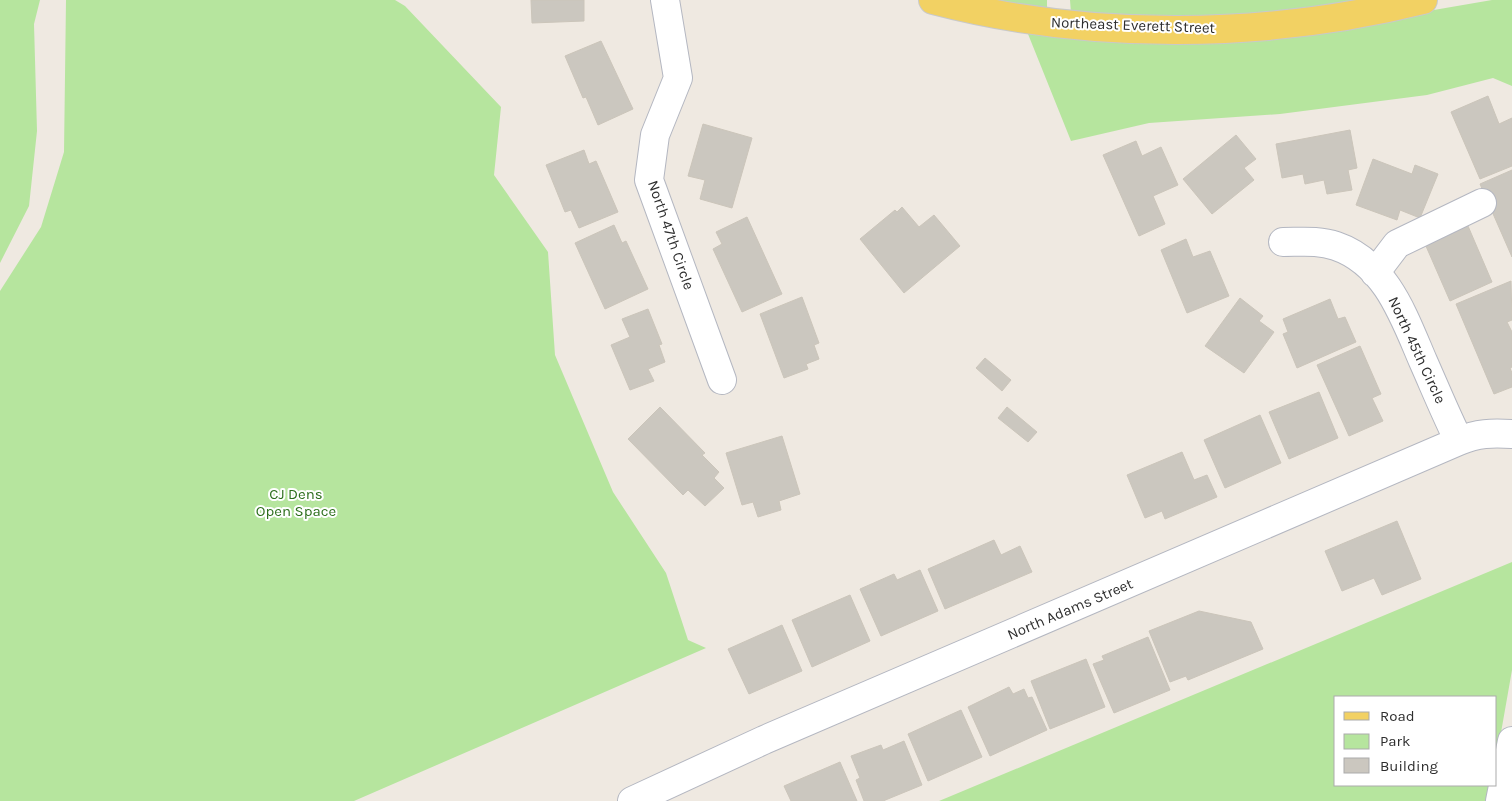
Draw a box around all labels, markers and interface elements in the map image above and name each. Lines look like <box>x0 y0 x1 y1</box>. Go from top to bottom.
street label: Northeast Everett Street <box>1051 13 1216 37</box>
street label: North 47th Circle <box>644 178 698 292</box>
street label: North 45th Circle <box>1384 294 1450 406</box>
park label: CJ Dens Open Space <box>256 485 336 520</box>
street label: North Adams Street <box>1005 574 1136 644</box>
legend <box>1334 696 1497 786</box>
text: Road <box>1380 707 1415 725</box>
text: Park <box>1380 732 1410 750</box>
text: Building <box>1380 757 1438 775</box>

